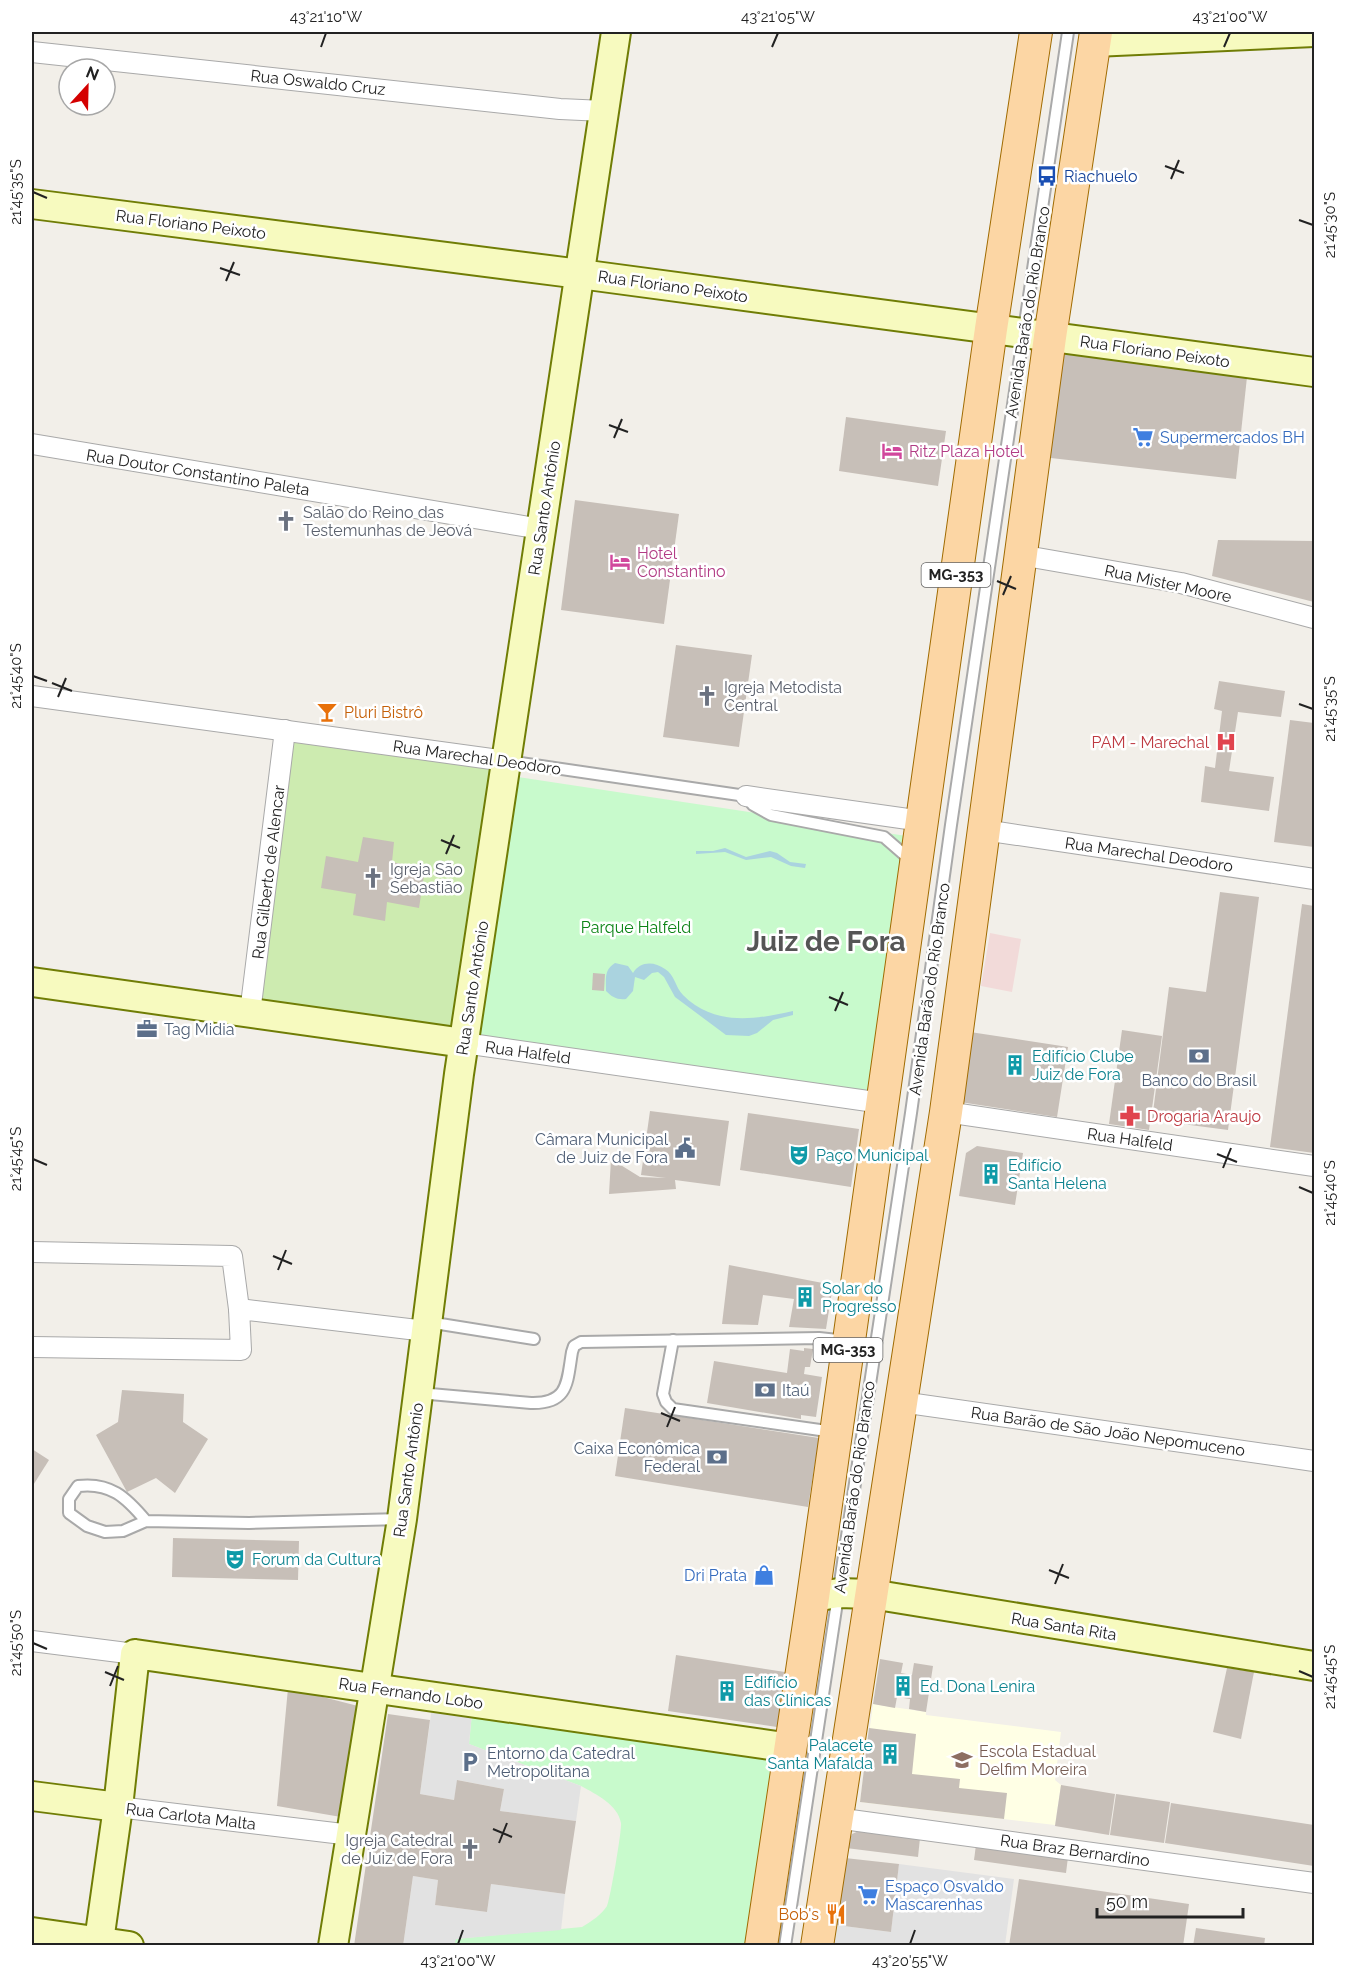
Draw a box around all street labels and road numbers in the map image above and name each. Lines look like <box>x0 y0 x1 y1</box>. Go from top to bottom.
street label: Rua Oswaldo Cruz <box>250 66 386 99</box>
street label: Avenida Barão do Rio Branco <box>1001 205 1054 419</box>
street label: Rua Floriano Peixoto <box>115 206 267 243</box>
street label: Rua Floriano Peixoto <box>597 267 749 306</box>
street label: Rua Floriano Peixoto <box>1079 332 1231 371</box>
street label: Rua Santo Antônio <box>524 440 564 577</box>
street label: Rua Doutor Constantino Paleta <box>85 445 311 500</box>
street label: Rua Mister Moore <box>1103 561 1233 606</box>
road number: MG-353 <box>922 563 990 587</box>
street label: Rua Marechal Deodoro <box>392 736 562 779</box>
street label: Rua Gilberto de Alencar <box>248 783 289 960</box>
street label: Rua Marechal Deodoro <box>1064 833 1234 876</box>
street label: Avenida Barão do Rio Branco <box>905 882 954 1096</box>
street label: Rua Santo Antônio <box>452 920 492 1057</box>
street label: Rua Halfeld <box>484 1037 572 1068</box>
street label: Rua Halfeld <box>1086 1124 1174 1155</box>
road number: MG-353 <box>814 1338 882 1362</box>
street label: Avenida Barão do Rio Branco <box>830 1380 879 1594</box>
street label: Rua Santo Antônio <box>390 1402 427 1539</box>
street label: Rua Barão de São João Nepomuceno <box>970 1403 1246 1460</box>
street label: Rua Santa Rita <box>1010 1609 1118 1644</box>
street label: Rua Fernando Lobo <box>338 1674 484 1713</box>
street label: Rua Carlota Malta <box>125 1799 257 1834</box>
street label: Rua Braz Bernardino <box>999 1831 1151 1870</box>

